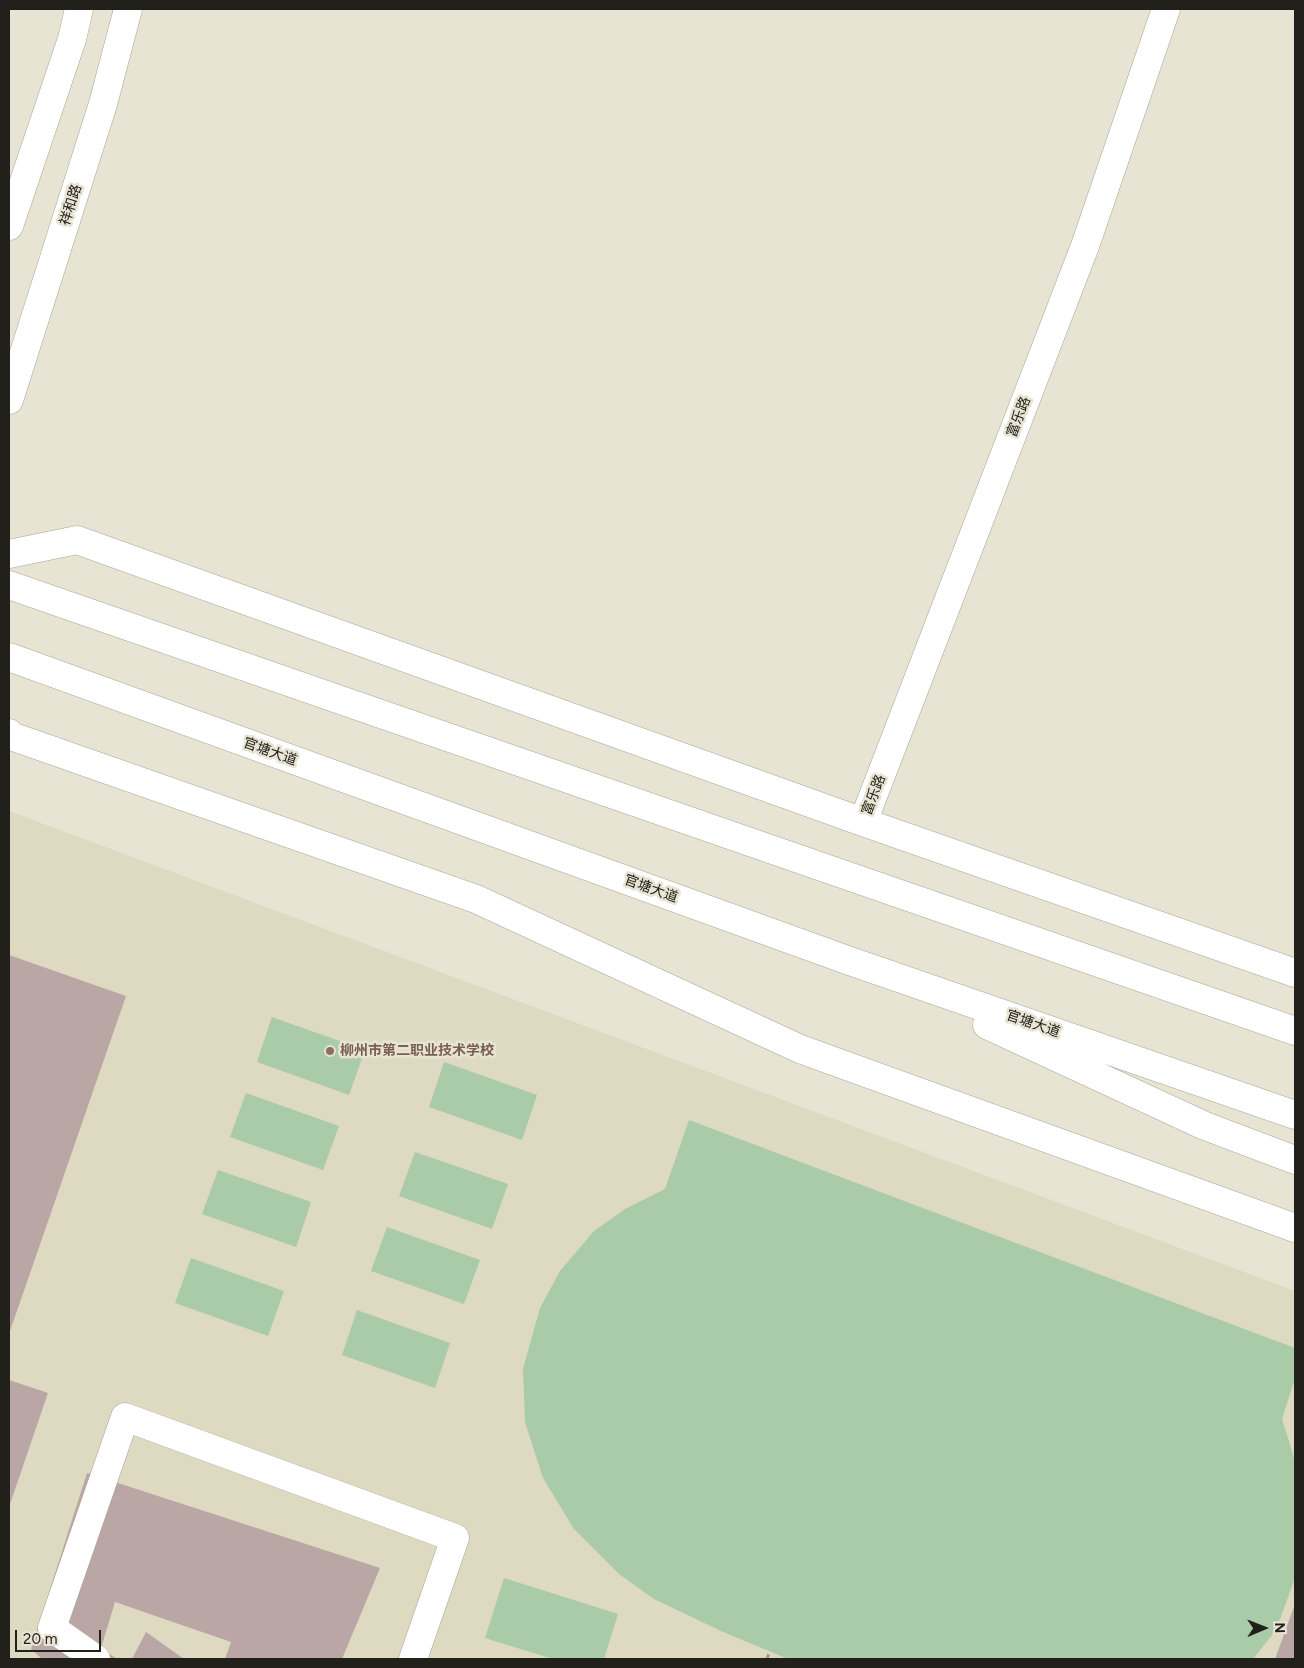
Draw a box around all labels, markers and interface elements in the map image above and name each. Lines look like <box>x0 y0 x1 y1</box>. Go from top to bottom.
street label: 祥和路 <box>57 182 85 228</box>
street label: 富乐路 <box>1004 394 1034 440</box>
street label: 官塘大道 <box>241 735 299 769</box>
street label: 富乐路 <box>859 772 889 818</box>
street label: 官塘大道 <box>622 872 680 906</box>
street label: 官塘大道 <box>1004 1007 1062 1041</box>
place label: 柳州市第二职业技术学校 <box>340 1043 494 1059</box>
marker: 柳州市第二职业技术学校 <box>324 1045 336 1057</box>
north arrow <box>1239 1603 1289 1653</box>
scale bar <box>18 1620 104 1652</box>
text: N <box>1271 1622 1288 1633</box>
text: 20 m <box>23 1630 57 1648</box>

